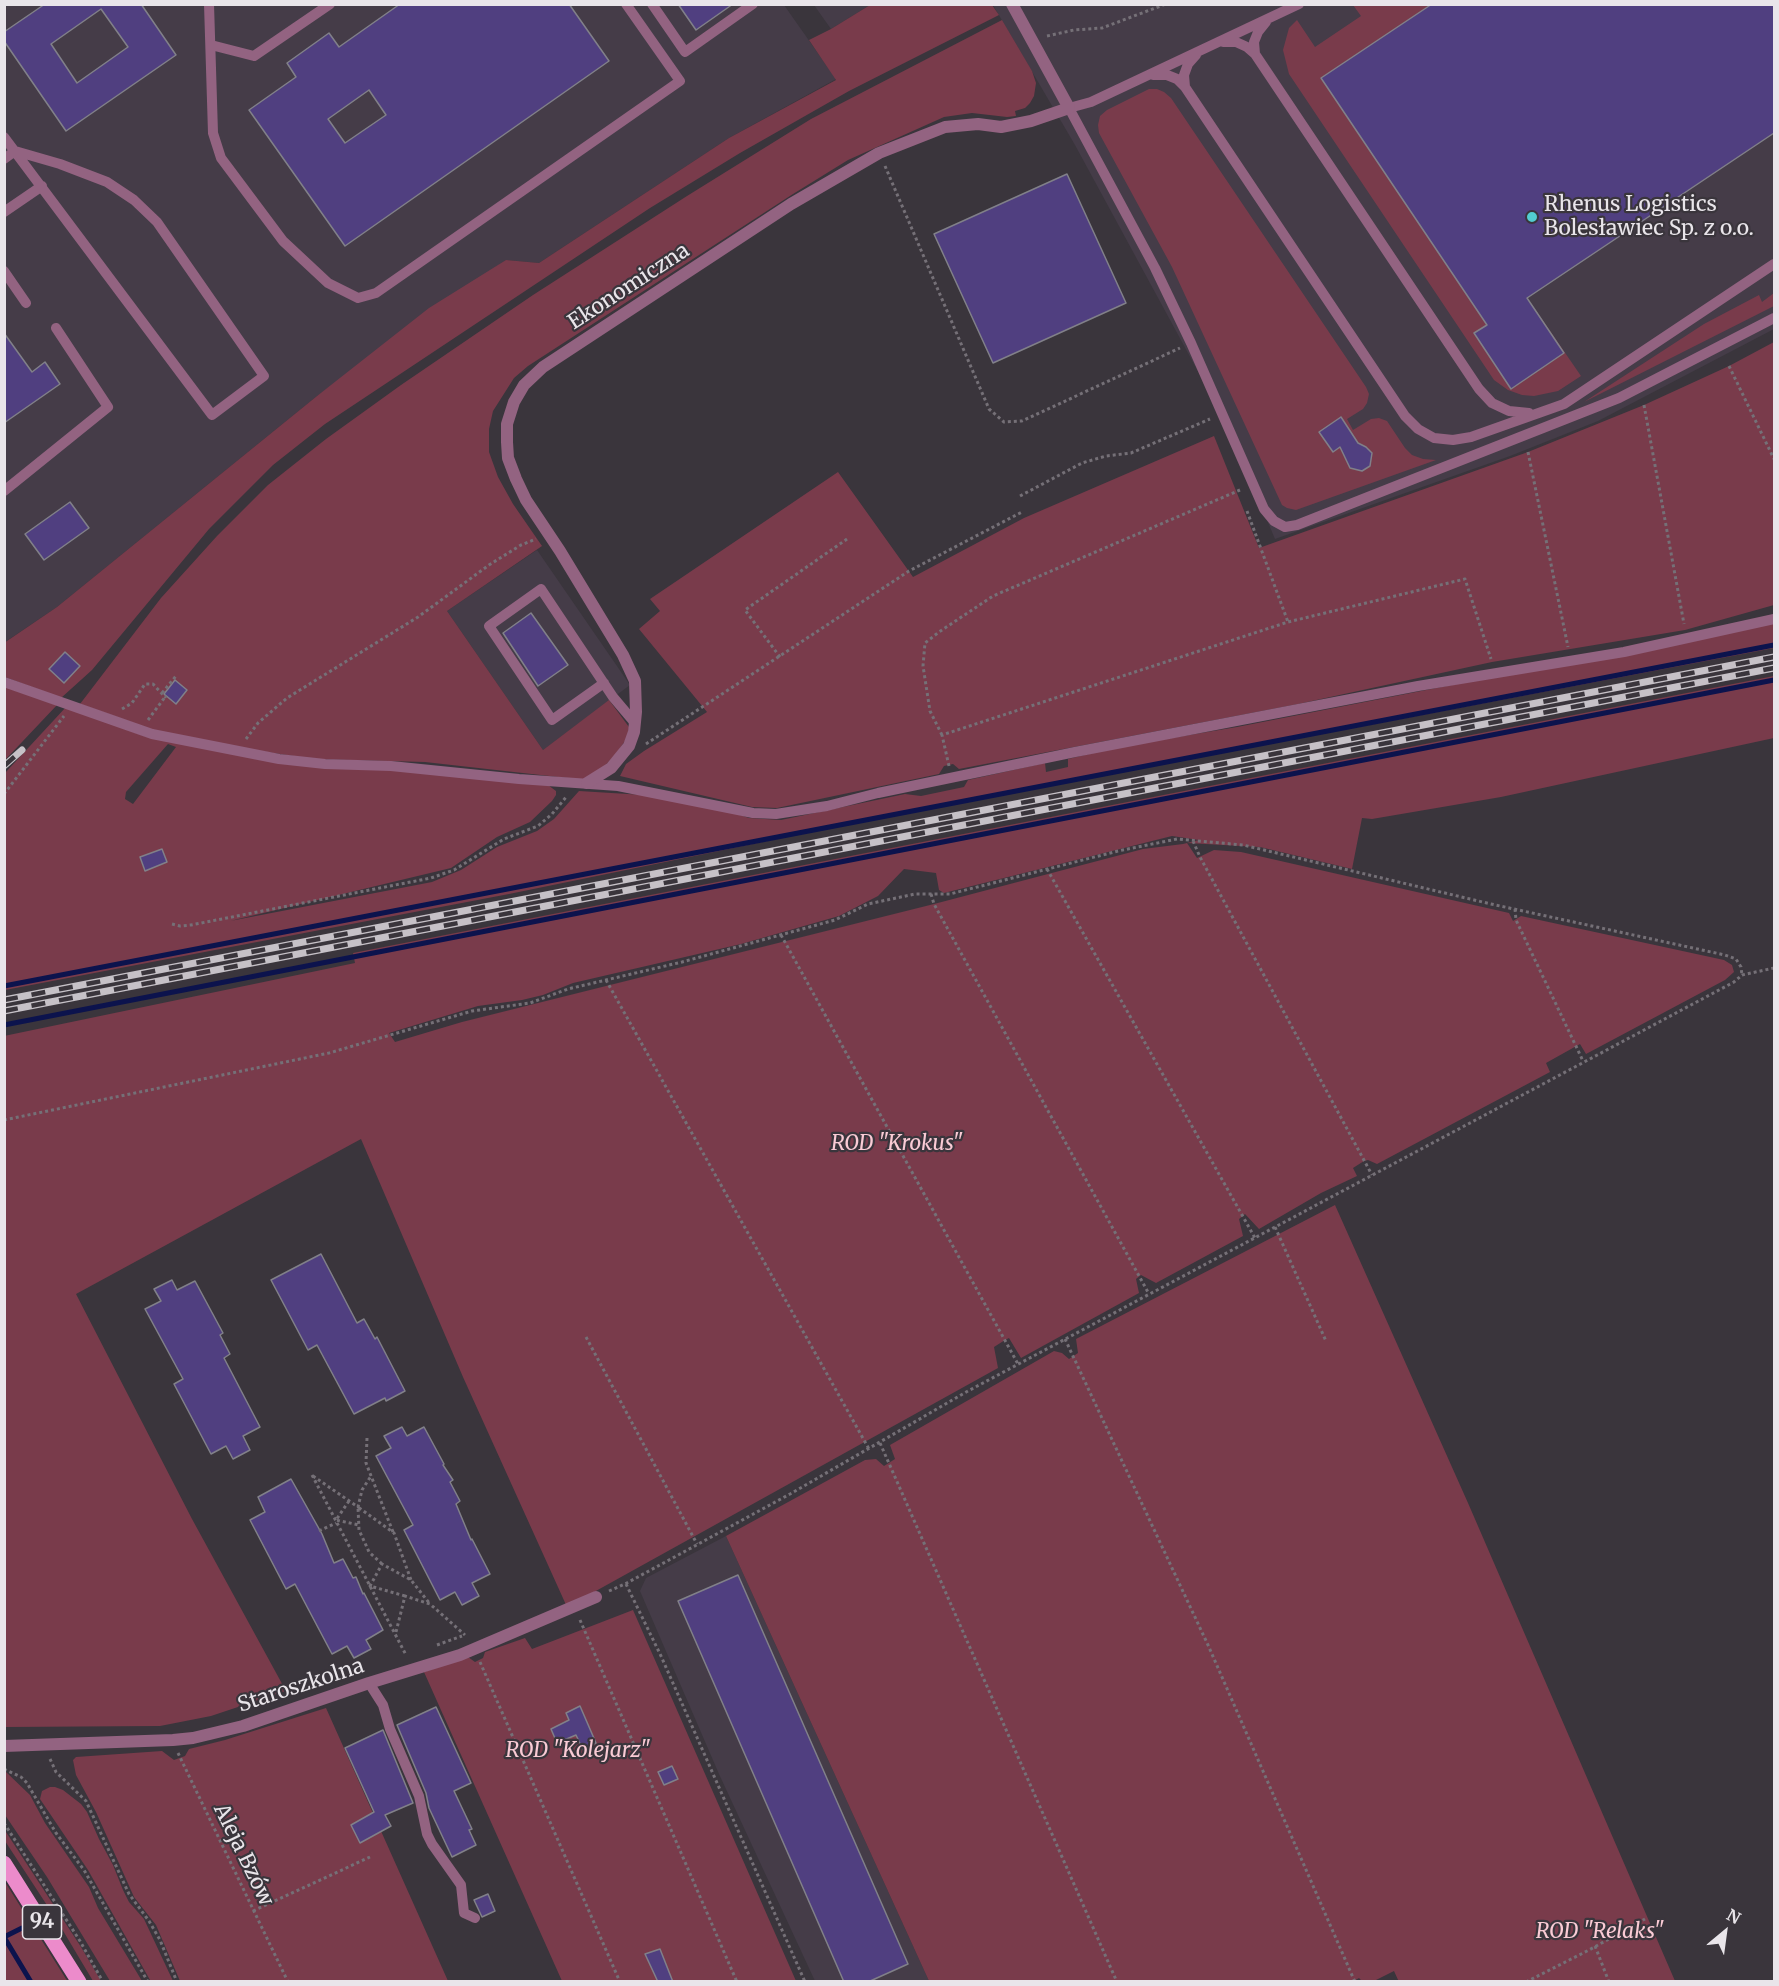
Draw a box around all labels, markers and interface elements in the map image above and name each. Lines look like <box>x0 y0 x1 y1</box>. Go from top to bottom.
place label: Rhenus Logistics Bolesławiec Sp. z o.o. <box>1544 192 1754 242</box>
marker: Rhenus Logistics Bolesławiec Sp. z o.o. <box>1525 210 1539 224</box>
street label: Ekonomiczna <box>564 238 694 336</box>
park label: ROD "Krokus" <box>831 1131 963 1157</box>
street label: Staroszkolna <box>235 1654 367 1718</box>
park label: ROD "Kolejarz" <box>506 1738 650 1764</box>
street label: Aleja Bzów <box>208 1800 278 1910</box>
north arrow <box>1695 1902 1755 1962</box>
text: N <box>1723 1904 1744 1928</box>
road number: 94 <box>22 1905 62 1939</box>
park label: ROD "Relaks" <box>1536 1919 1664 1945</box>

